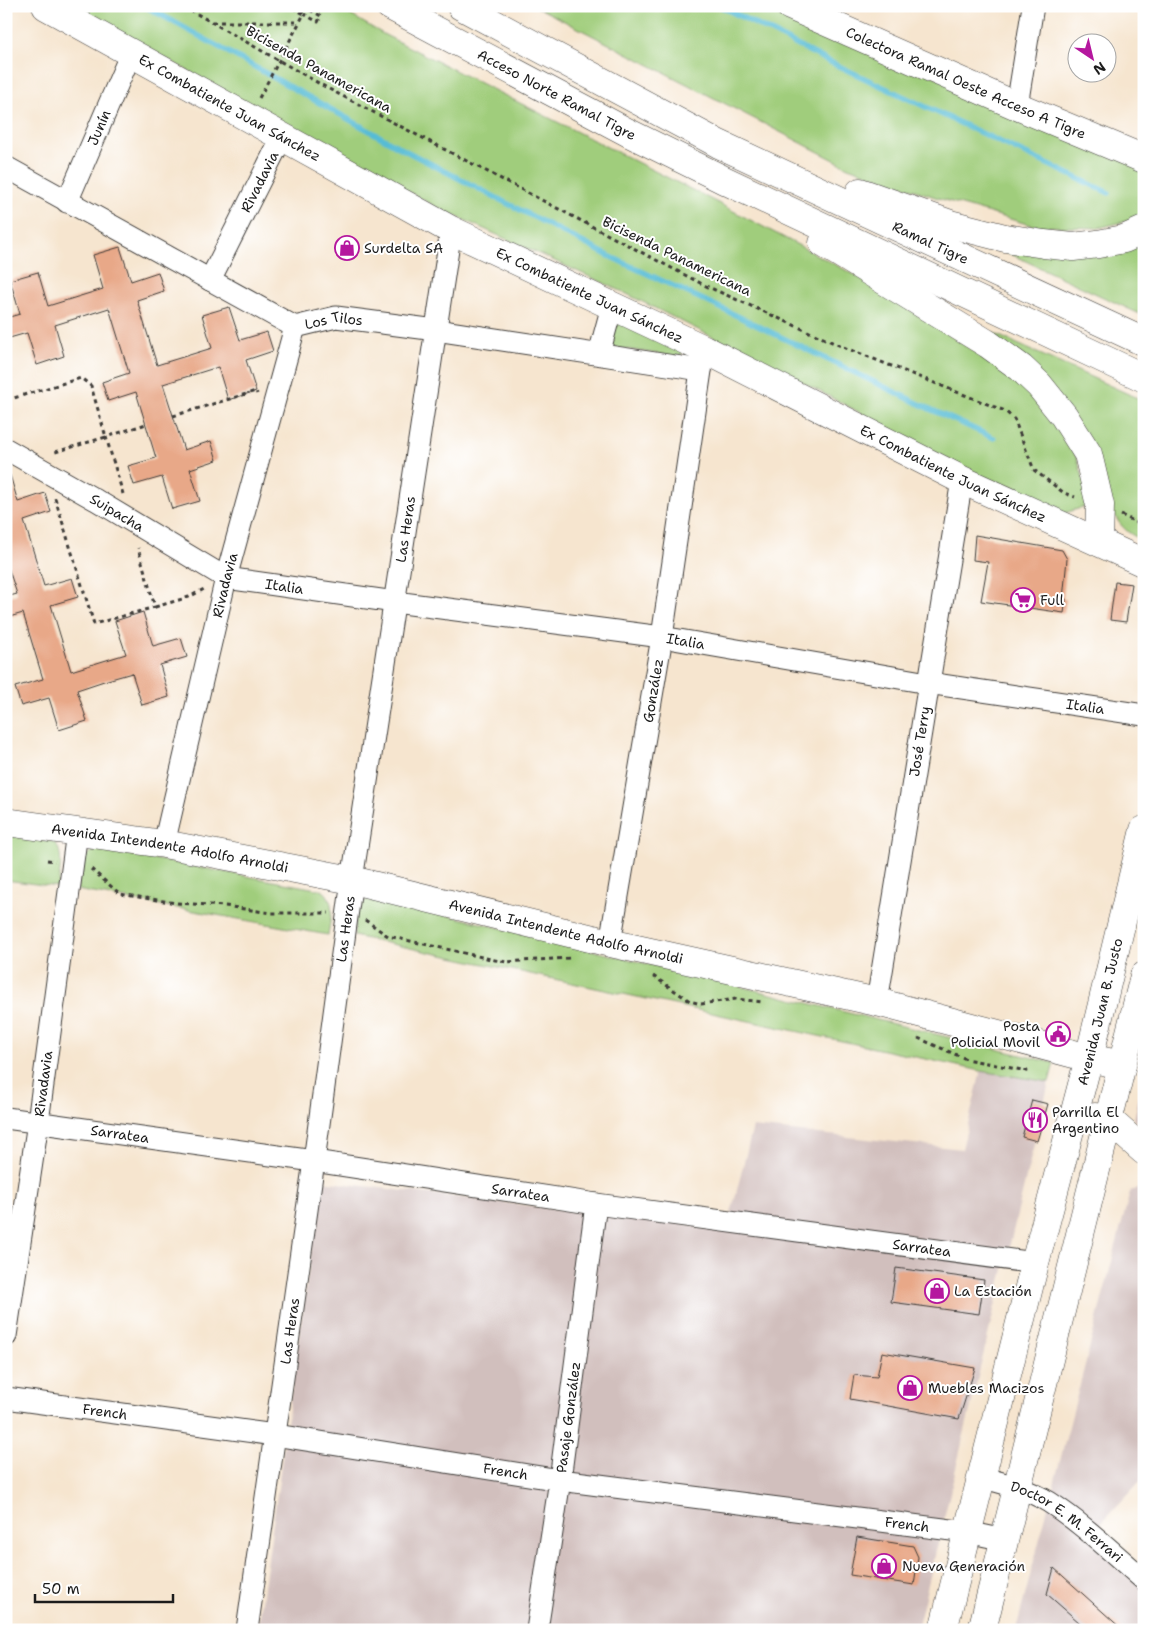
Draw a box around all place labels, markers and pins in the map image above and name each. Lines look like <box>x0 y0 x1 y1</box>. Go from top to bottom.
shop icon: Surdelta SA <box>334 235 360 261</box>
place label: Surdelta SA <box>364 239 443 257</box>
supermarket icon: Full <box>1010 587 1036 613</box>
place label: Full <box>1040 591 1065 609</box>
place label: Posta Policial Movil <box>951 1017 1041 1051</box>
public building icon: Posta Policial Movil <box>1045 1021 1071 1047</box>
place label: Parrilla El Argentino <box>1052 1103 1120 1137</box>
restaurant icon: Parrilla El Argentino <box>1022 1107 1048 1133</box>
shop icon: La Estación <box>924 1278 950 1304</box>
place label: La Estación <box>954 1282 1032 1300</box>
shop icon: Muebles Macizos <box>897 1375 923 1401</box>
place label: Muebles Macizos <box>928 1379 1044 1397</box>
shop icon: Nueva Generación <box>871 1553 897 1579</box>
place label: Nueva Generación <box>902 1557 1026 1575</box>

